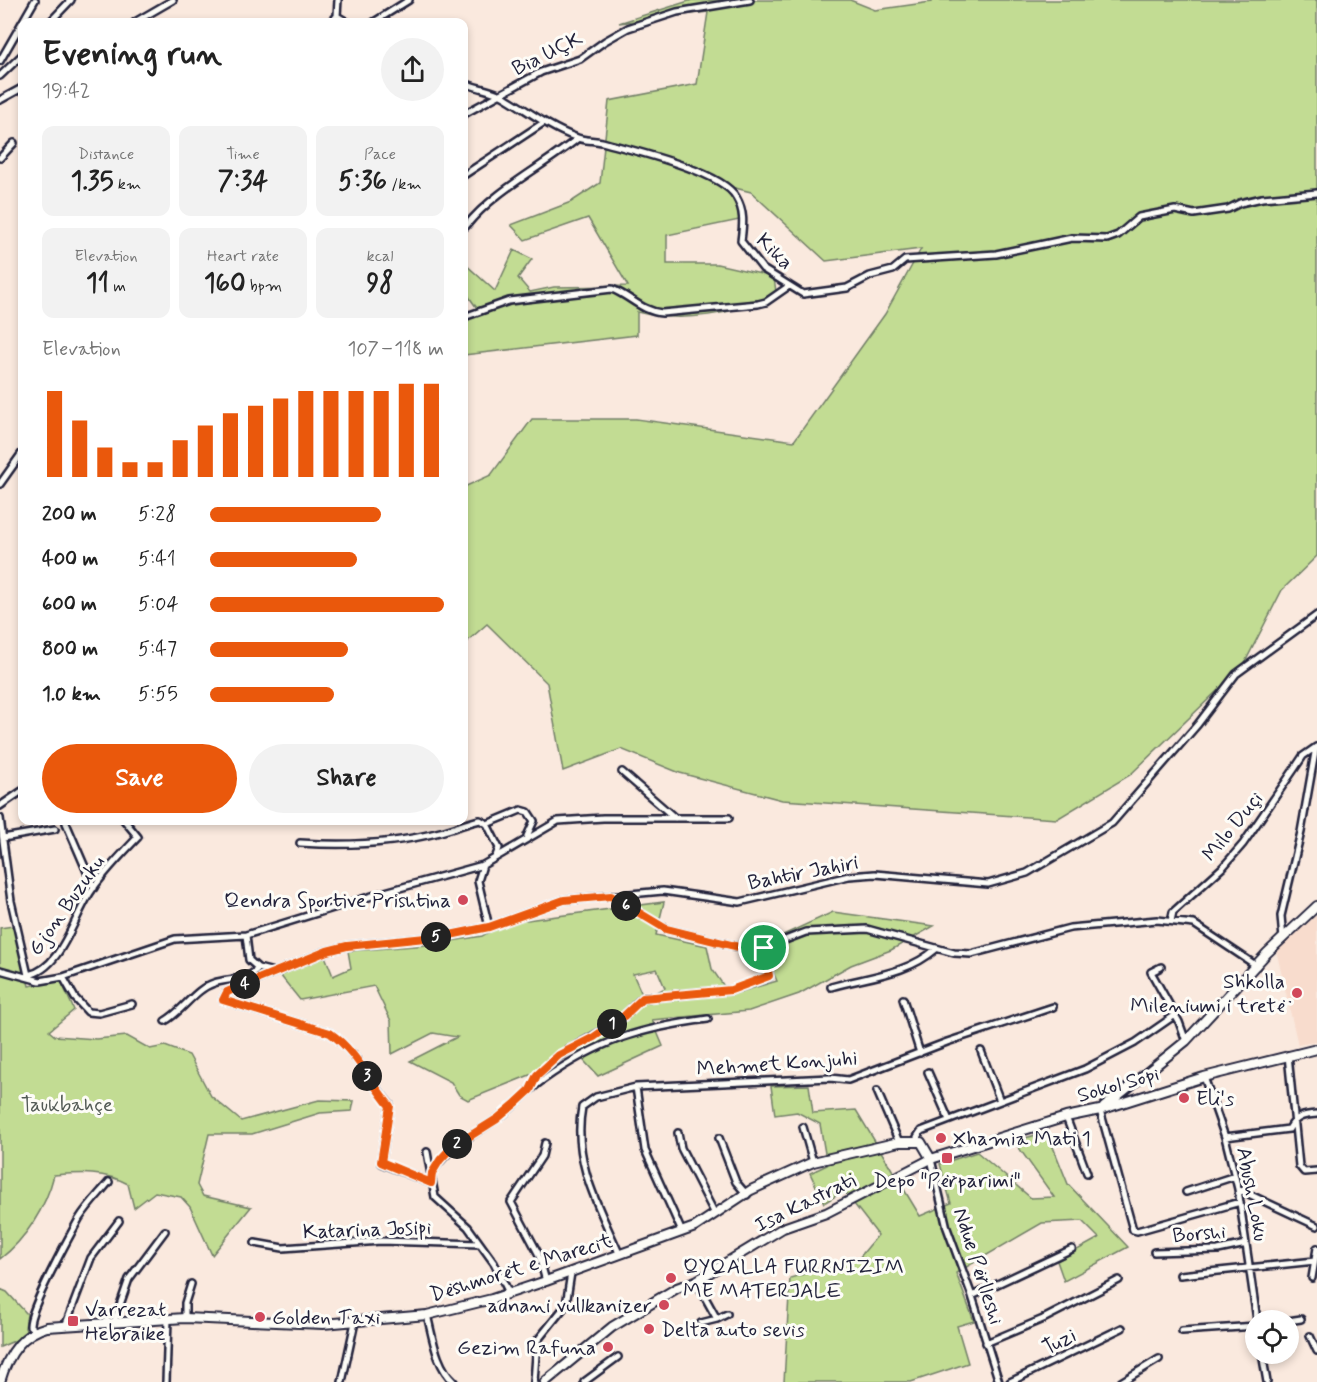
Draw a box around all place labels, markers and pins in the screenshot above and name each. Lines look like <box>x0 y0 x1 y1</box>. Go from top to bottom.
place label: Qendra Sportive Prishtina <box>224 887 451 915</box>
pin: 6 <box>611 891 641 921</box>
marker: Qendra Sportive Prishtina <box>456 893 470 907</box>
pin: 5 <box>421 922 451 952</box>
pin <box>738 922 789 973</box>
place label: Shkolla Mileniumi i tretë <box>1130 968 1291 1020</box>
pin: 4 <box>230 969 260 999</box>
marker: Shkolla Mileniumi i tretë <box>1290 986 1304 1000</box>
pin: 1 <box>597 1009 627 1039</box>
pin: 3 <box>352 1061 382 1091</box>
place label: Eli's <box>1196 1085 1234 1113</box>
marker: Eli's <box>1177 1091 1191 1105</box>
place label: Xhamia Mati 1 <box>953 1125 1091 1153</box>
pin: 2 <box>442 1129 472 1159</box>
marker: Xhamia Mati 1 <box>934 1131 948 1145</box>
marker: Depo "Përparimi" <box>940 1151 954 1165</box>
place label: Depo "Përparimi" <box>873 1167 1021 1195</box>
place label: QYQALLA FURRNIZIM ME MATERJALE <box>683 1253 904 1305</box>
marker: QYQALLA FURRNIZIM ME MATERJALE <box>664 1271 678 1285</box>
place label: adnani vullkanizer <box>488 1292 652 1320</box>
place label: Varrezat Hebraike <box>85 1296 167 1348</box>
marker: adnani vullkanizer <box>657 1298 671 1312</box>
place label: Golden Taxi <box>272 1304 380 1332</box>
marker: Golden Taxi <box>253 1310 267 1324</box>
marker: Varrezat Hebraike <box>66 1314 80 1328</box>
place label: Delta auto sevis <box>661 1316 805 1344</box>
marker: Delta auto sevis <box>642 1322 656 1336</box>
place label: Gezim Rafuna <box>457 1334 596 1362</box>
marker: Gezim Rafuna <box>601 1340 615 1354</box>

